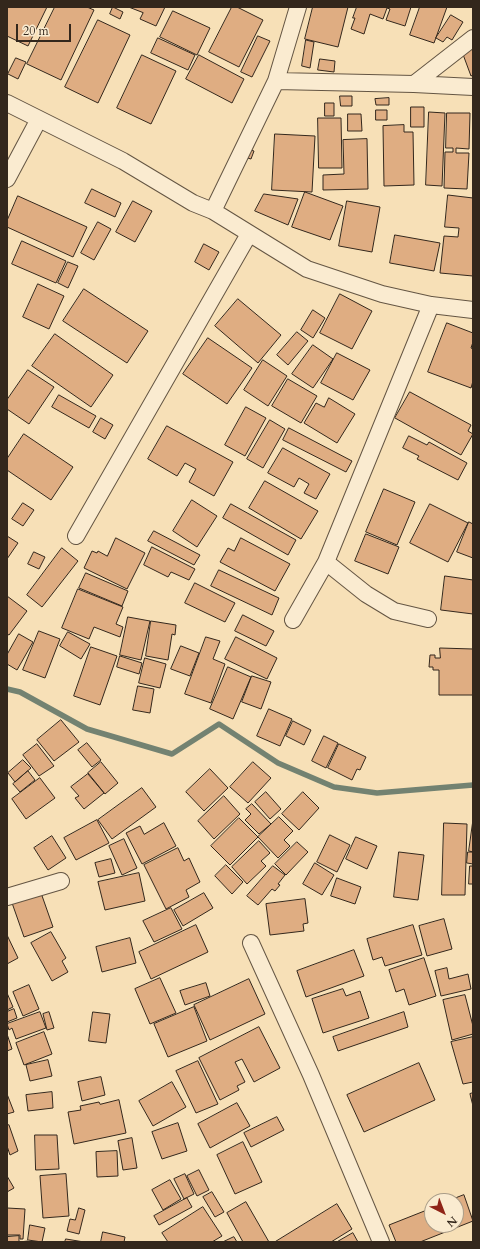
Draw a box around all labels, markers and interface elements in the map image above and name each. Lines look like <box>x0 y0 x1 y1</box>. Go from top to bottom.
scale bar <box>18 16 73 42</box>
text: 20 m <box>23 23 49 39</box>
north arrow <box>424 1193 464 1233</box>
text: N <box>443 1213 460 1230</box>

